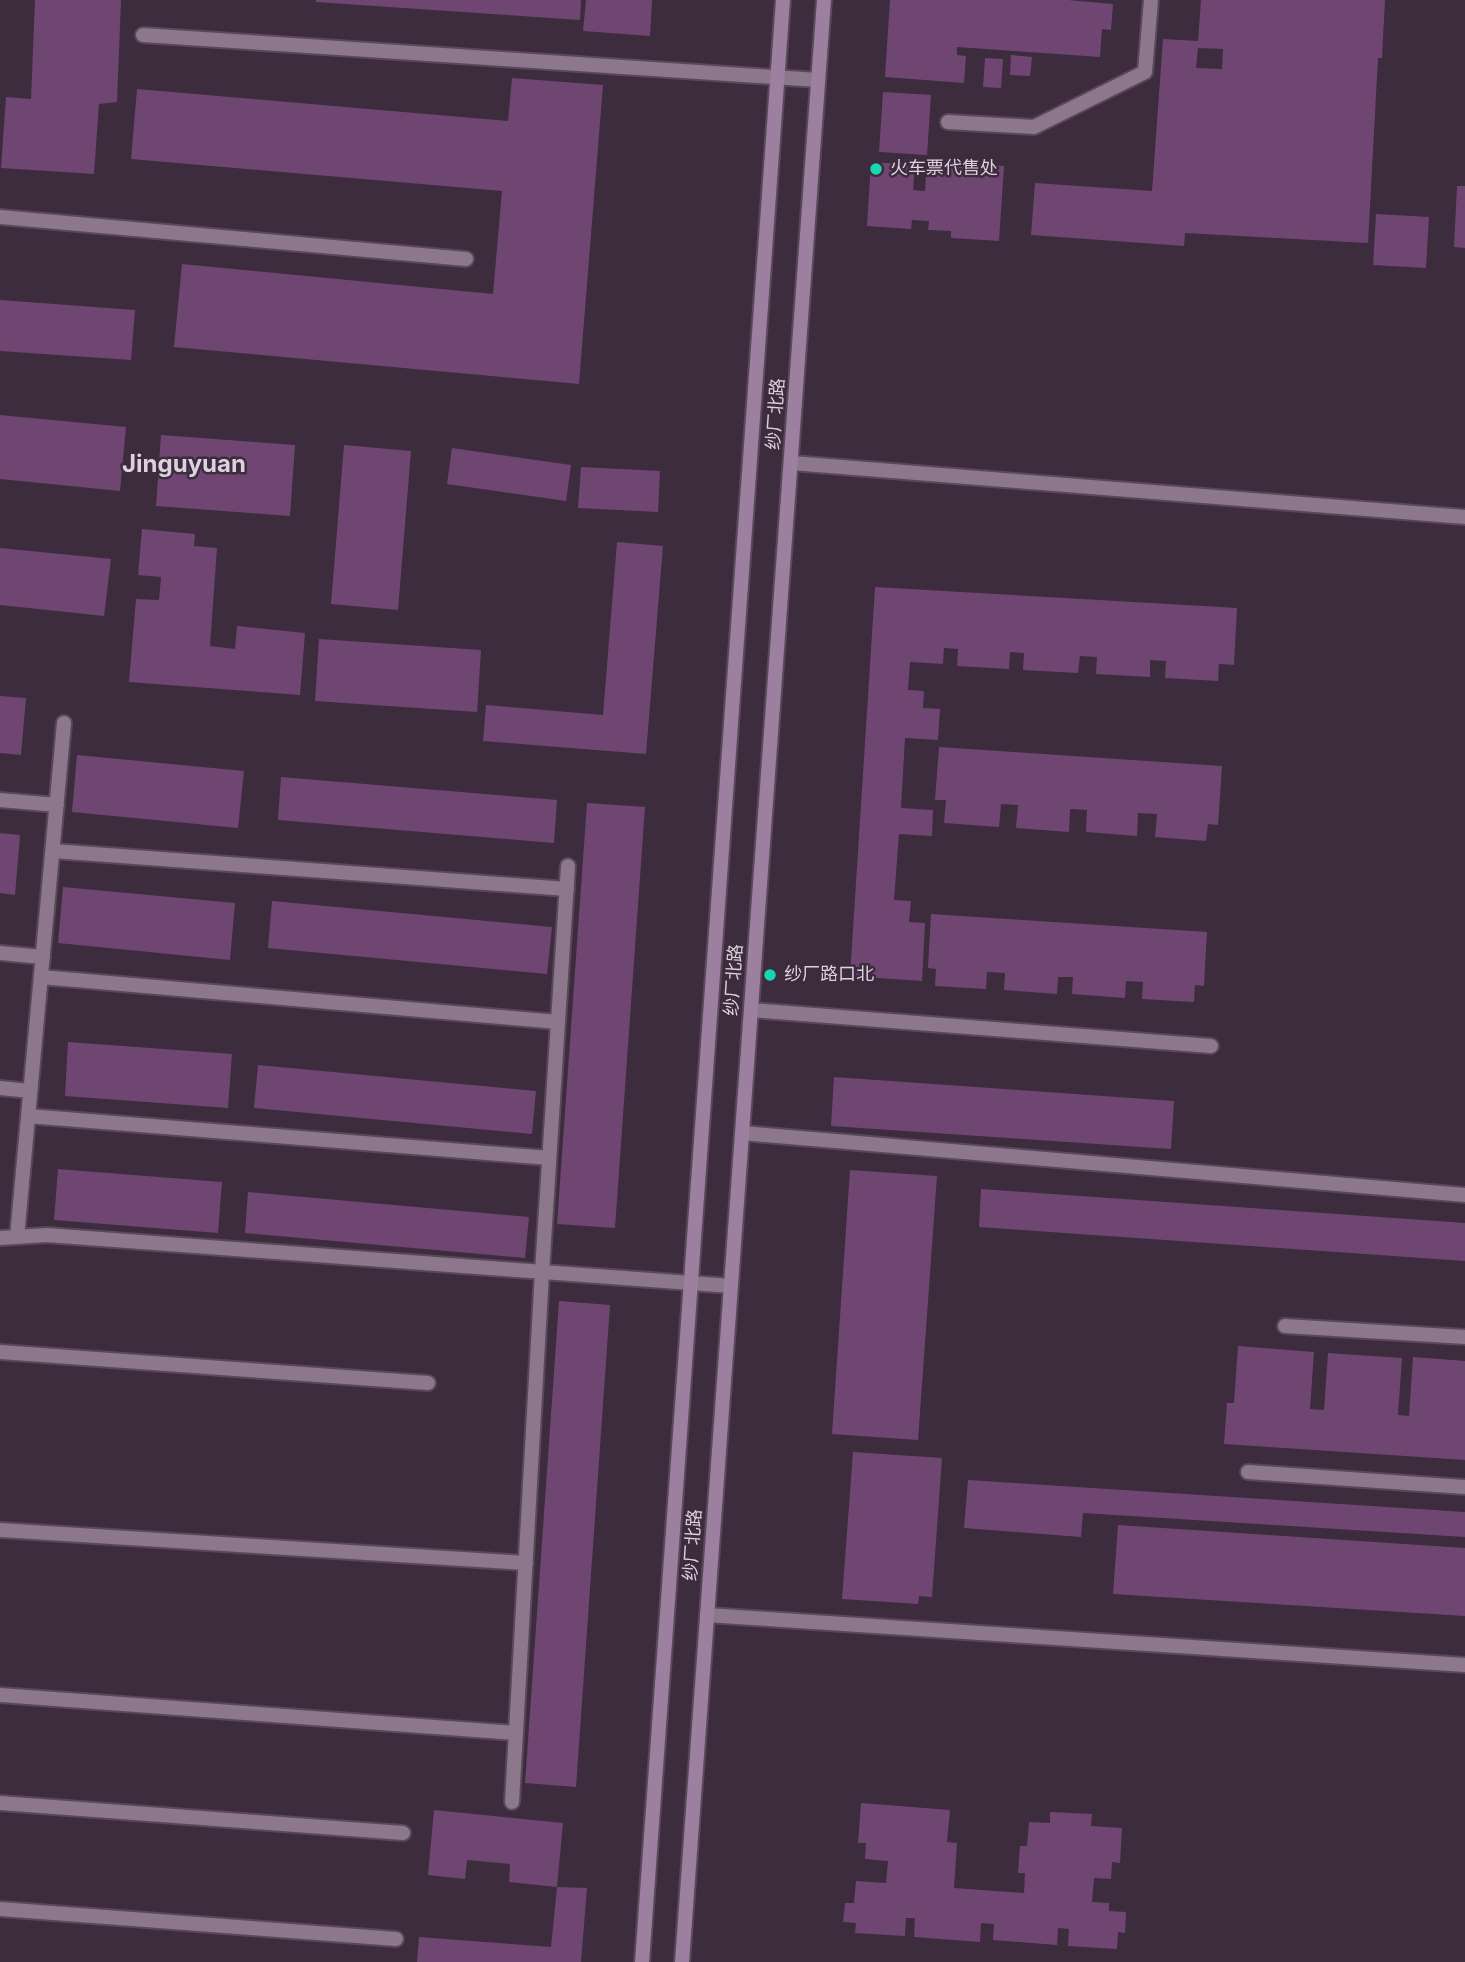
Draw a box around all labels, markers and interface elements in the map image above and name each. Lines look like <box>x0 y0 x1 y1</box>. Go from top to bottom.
place label: 火车票代售处 <box>890 158 998 180</box>
marker: 火车票代售处 <box>868 161 884 177</box>
street label: 纱厂北路 <box>763 377 789 451</box>
district label: Jinguyuan <box>122 451 246 479</box>
street label: 纱厂北路 <box>721 943 747 1017</box>
place label: 纱厂路口北 <box>784 964 874 986</box>
marker: 纱厂路口北 <box>762 967 778 983</box>
street label: 纱厂北路 <box>680 1508 706 1582</box>

